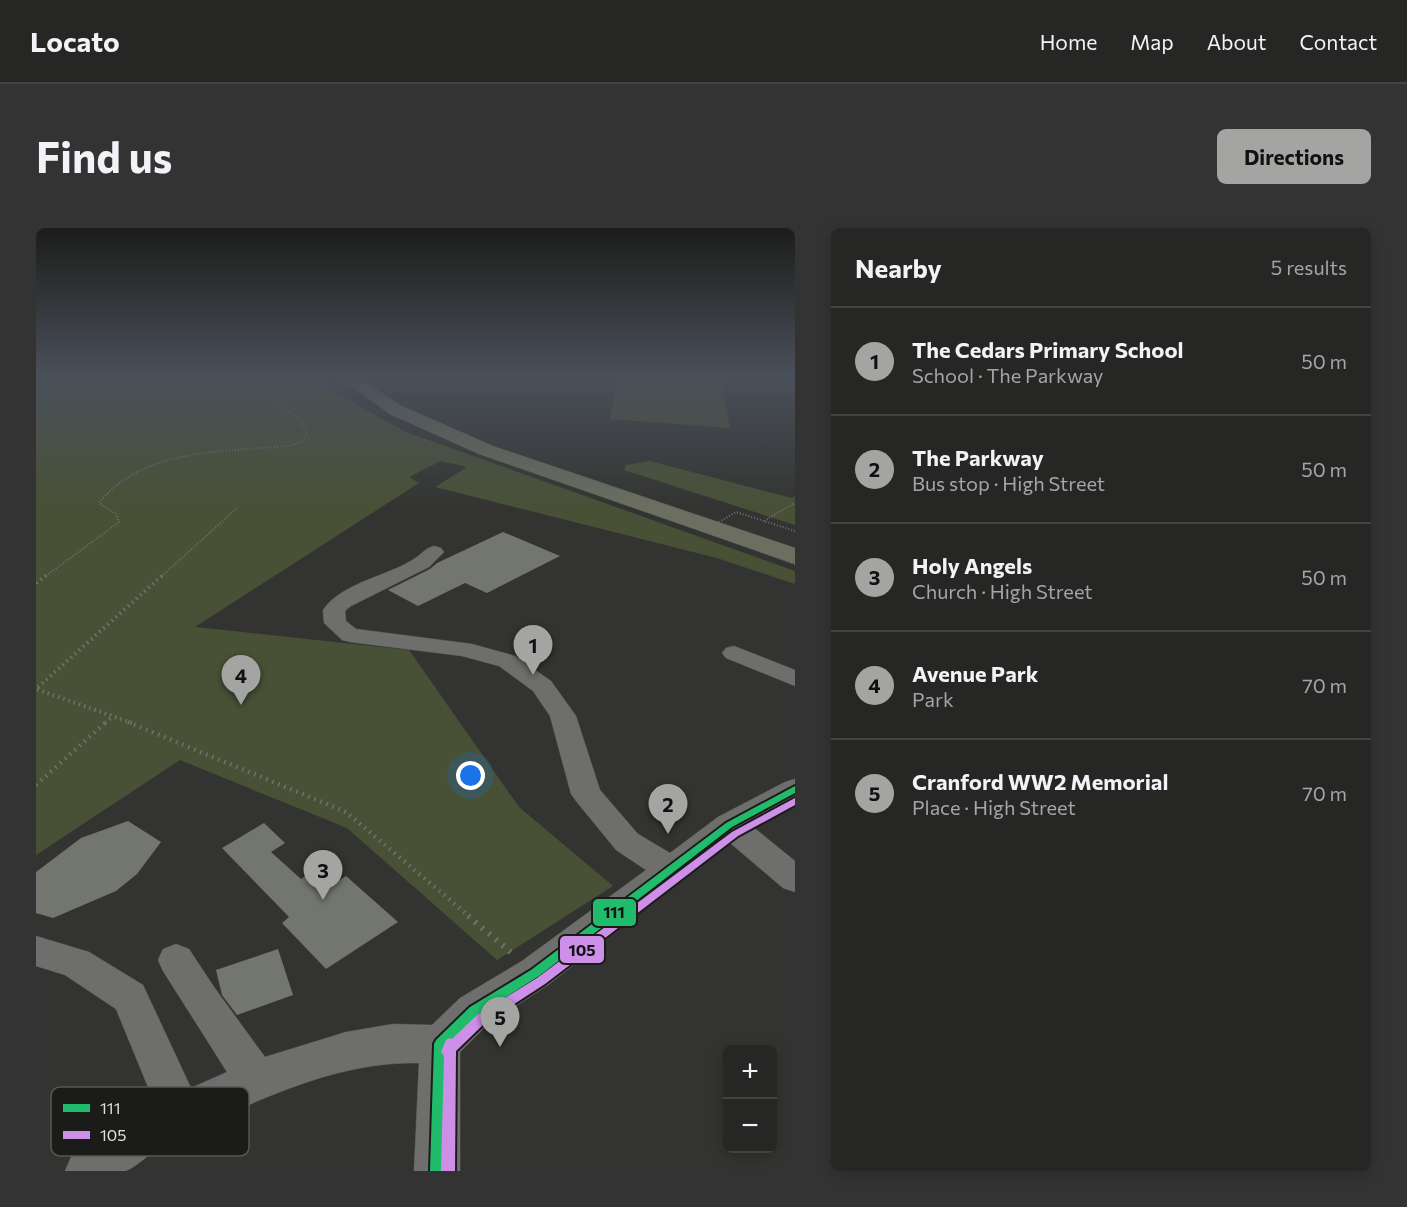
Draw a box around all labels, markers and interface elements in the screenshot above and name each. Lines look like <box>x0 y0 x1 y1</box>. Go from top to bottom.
text: Locato <box>30 24 120 58</box>
text: Home <box>1040 29 1097 54</box>
text: Map <box>1130 29 1174 54</box>
text: About <box>1207 29 1266 54</box>
text: Contact <box>1299 29 1377 54</box>
button: Directions <box>1217 129 1371 184</box>
text: Find us <box>36 130 172 182</box>
text: Nearby <box>855 252 942 283</box>
text: 5 results <box>1271 255 1347 279</box>
text: The Cedars Primary School <box>912 336 1184 363</box>
text: 1 <box>870 349 879 373</box>
text: 50 m <box>1301 349 1347 373</box>
text: School · The Parkway <box>912 363 1103 387</box>
text: The Parkway <box>912 444 1044 471</box>
text: 2 <box>869 457 880 481</box>
text: 50 m <box>1301 457 1347 481</box>
text: Bus stop · High Street <box>912 471 1105 495</box>
text: Holy Angels <box>912 552 1032 579</box>
text: 3 <box>869 565 880 589</box>
text: 50 m <box>1301 565 1347 589</box>
text: Church · High Street <box>912 579 1093 603</box>
pin: 1 <box>514 626 552 675</box>
pin: 4 <box>222 656 260 705</box>
text: Avenue Park <box>912 660 1038 687</box>
text: 4 <box>868 673 881 697</box>
text: 70 m <box>1302 673 1347 697</box>
text: Park <box>912 687 954 711</box>
your location <box>456 761 485 790</box>
text: Cranford WW2 Memorial <box>912 768 1168 795</box>
text: 5 <box>869 781 880 805</box>
text: 70 m <box>1302 781 1347 805</box>
pin: 2 <box>648 784 688 834</box>
text: Place · High Street <box>912 795 1076 819</box>
pin: 3 <box>304 850 342 900</box>
line badge: 111 <box>592 898 637 927</box>
text: 111 <box>603 902 625 921</box>
line badge: 105 <box>559 935 605 964</box>
text: 105 <box>568 940 596 959</box>
pin: 5 <box>480 998 520 1047</box>
map controls <box>723 1045 777 1153</box>
button: + <box>723 1045 777 1099</box>
legend <box>51 1087 249 1156</box>
text: 111 <box>100 1098 121 1117</box>
button: − <box>723 1099 777 1153</box>
text: 105 <box>100 1125 126 1144</box>

